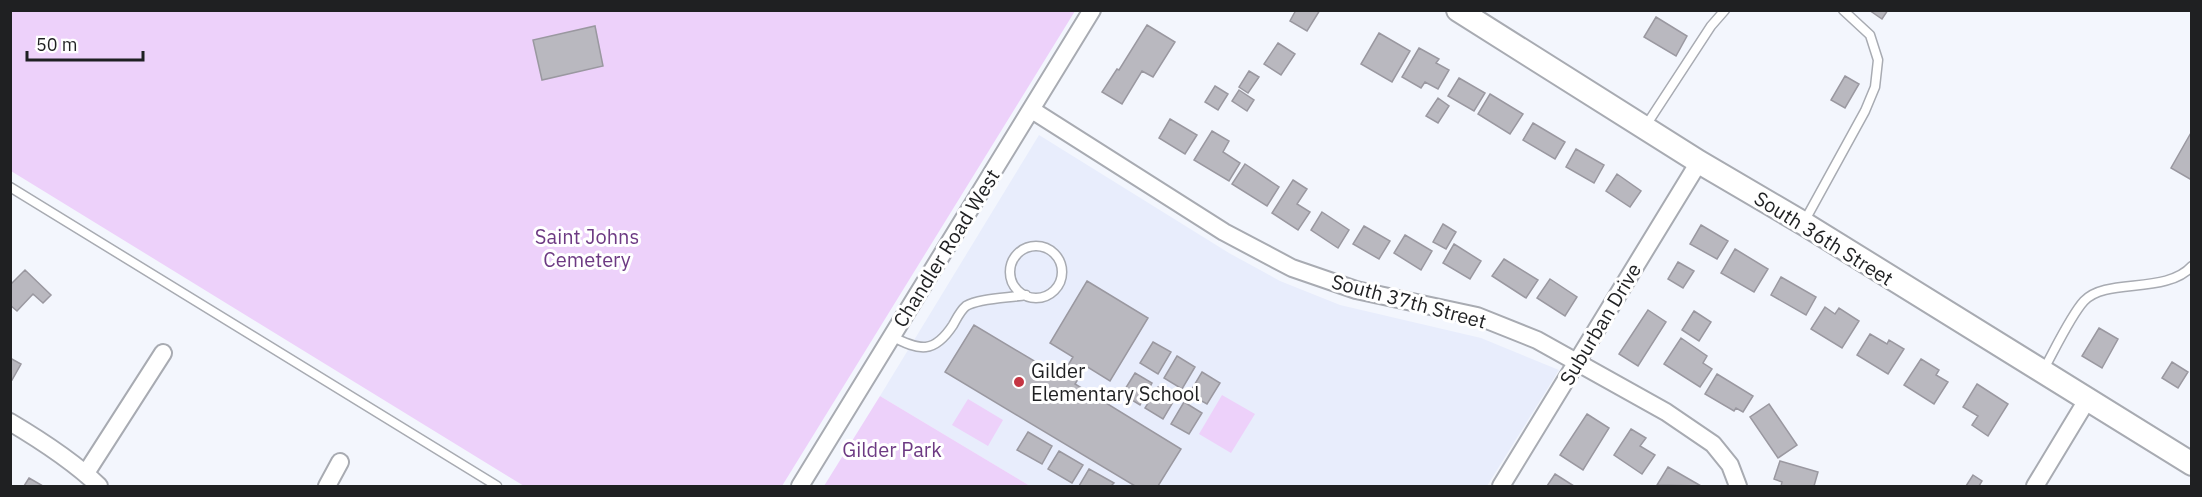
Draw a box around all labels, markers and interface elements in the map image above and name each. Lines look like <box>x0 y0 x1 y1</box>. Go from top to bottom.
scale bar <box>27 24 142 62</box>
text: 50 m <box>36 33 78 56</box>
street label: Chandler Road West <box>886 164 1006 332</box>
street label: South 36th Street <box>1749 184 1899 292</box>
park label: Saint Johns Cemetery <box>535 223 639 273</box>
street label: Suburban Drive <box>1553 258 1647 390</box>
street label: South 37th Street <box>1329 267 1489 335</box>
place label: Gilder Elementary School <box>1031 357 1200 407</box>
marker: Gilder Elementary School <box>1012 375 1026 389</box>
park label: Gilder Park <box>842 436 942 463</box>

